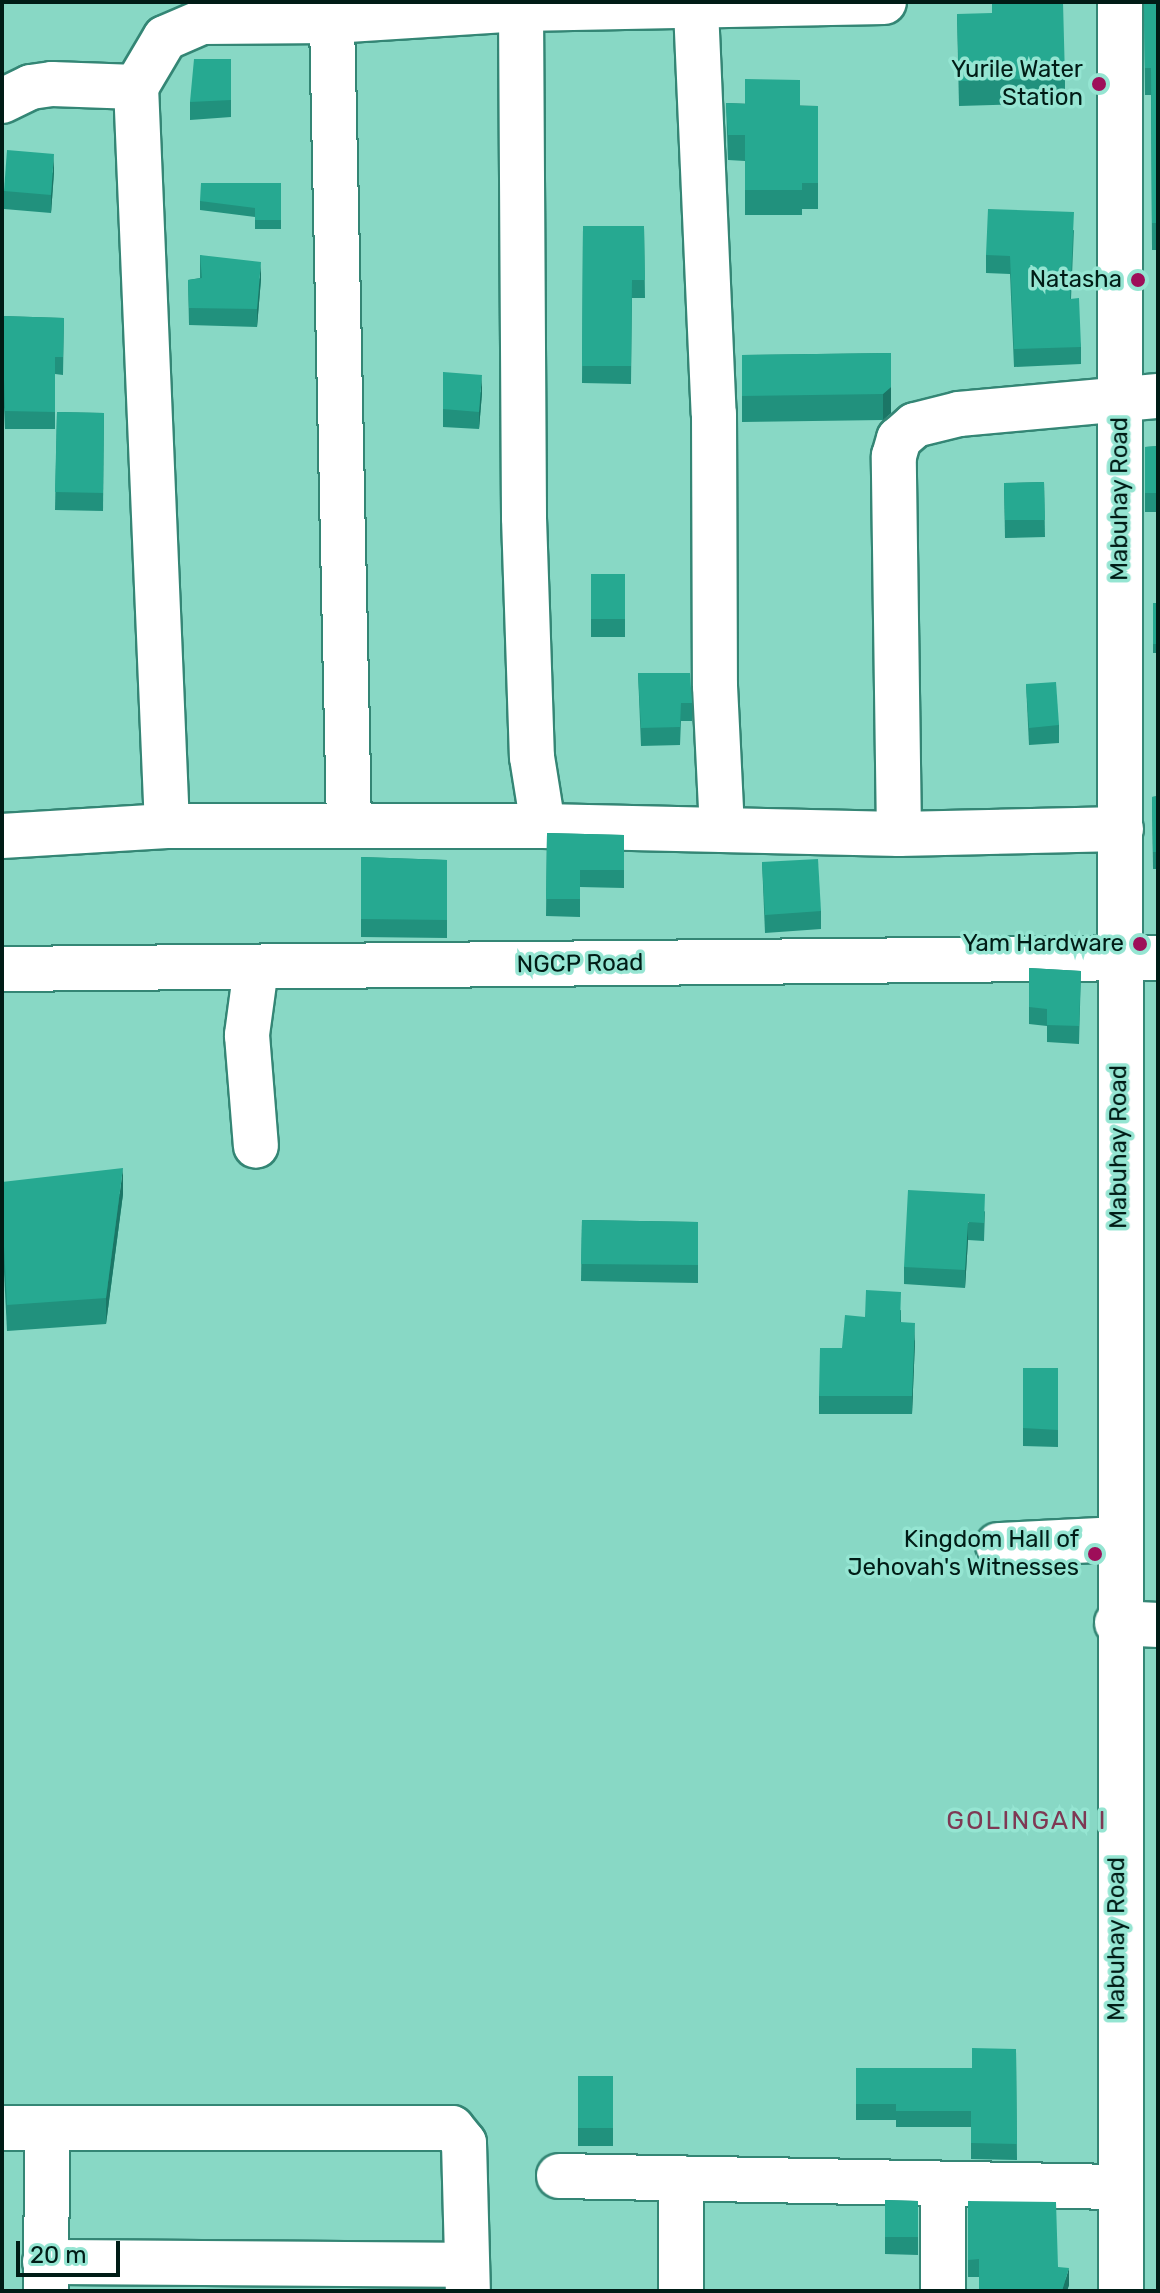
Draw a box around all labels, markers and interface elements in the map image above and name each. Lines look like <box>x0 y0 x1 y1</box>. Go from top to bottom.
place label: Yurile Water Station <box>951 56 1083 112</box>
marker: Yurile Water Station <box>1090 75 1108 93</box>
place label: Natasha <box>1029 266 1122 294</box>
marker: Natasha <box>1129 271 1147 289</box>
street label: Mabuhay Road <box>1106 417 1134 581</box>
place label: Yam Hardware <box>962 930 1124 958</box>
marker: Yam Hardware <box>1131 935 1149 953</box>
street label: NGCP Road <box>516 948 644 980</box>
street label: Mabuhay Road <box>1105 1065 1133 1229</box>
place label: Kingdom Hall of Jehovah's Witnesses <box>847 1526 1079 1582</box>
marker: Kingdom Hall of Jehovah's Witnesses <box>1086 1545 1104 1563</box>
district label: GOLINGAN I <box>946 1805 1108 1837</box>
street label: Mabuhay Road <box>1103 1857 1131 2021</box>
scale bar <box>20 2225 124 2275</box>
text: 20 m <box>30 2241 87 2269</box>

